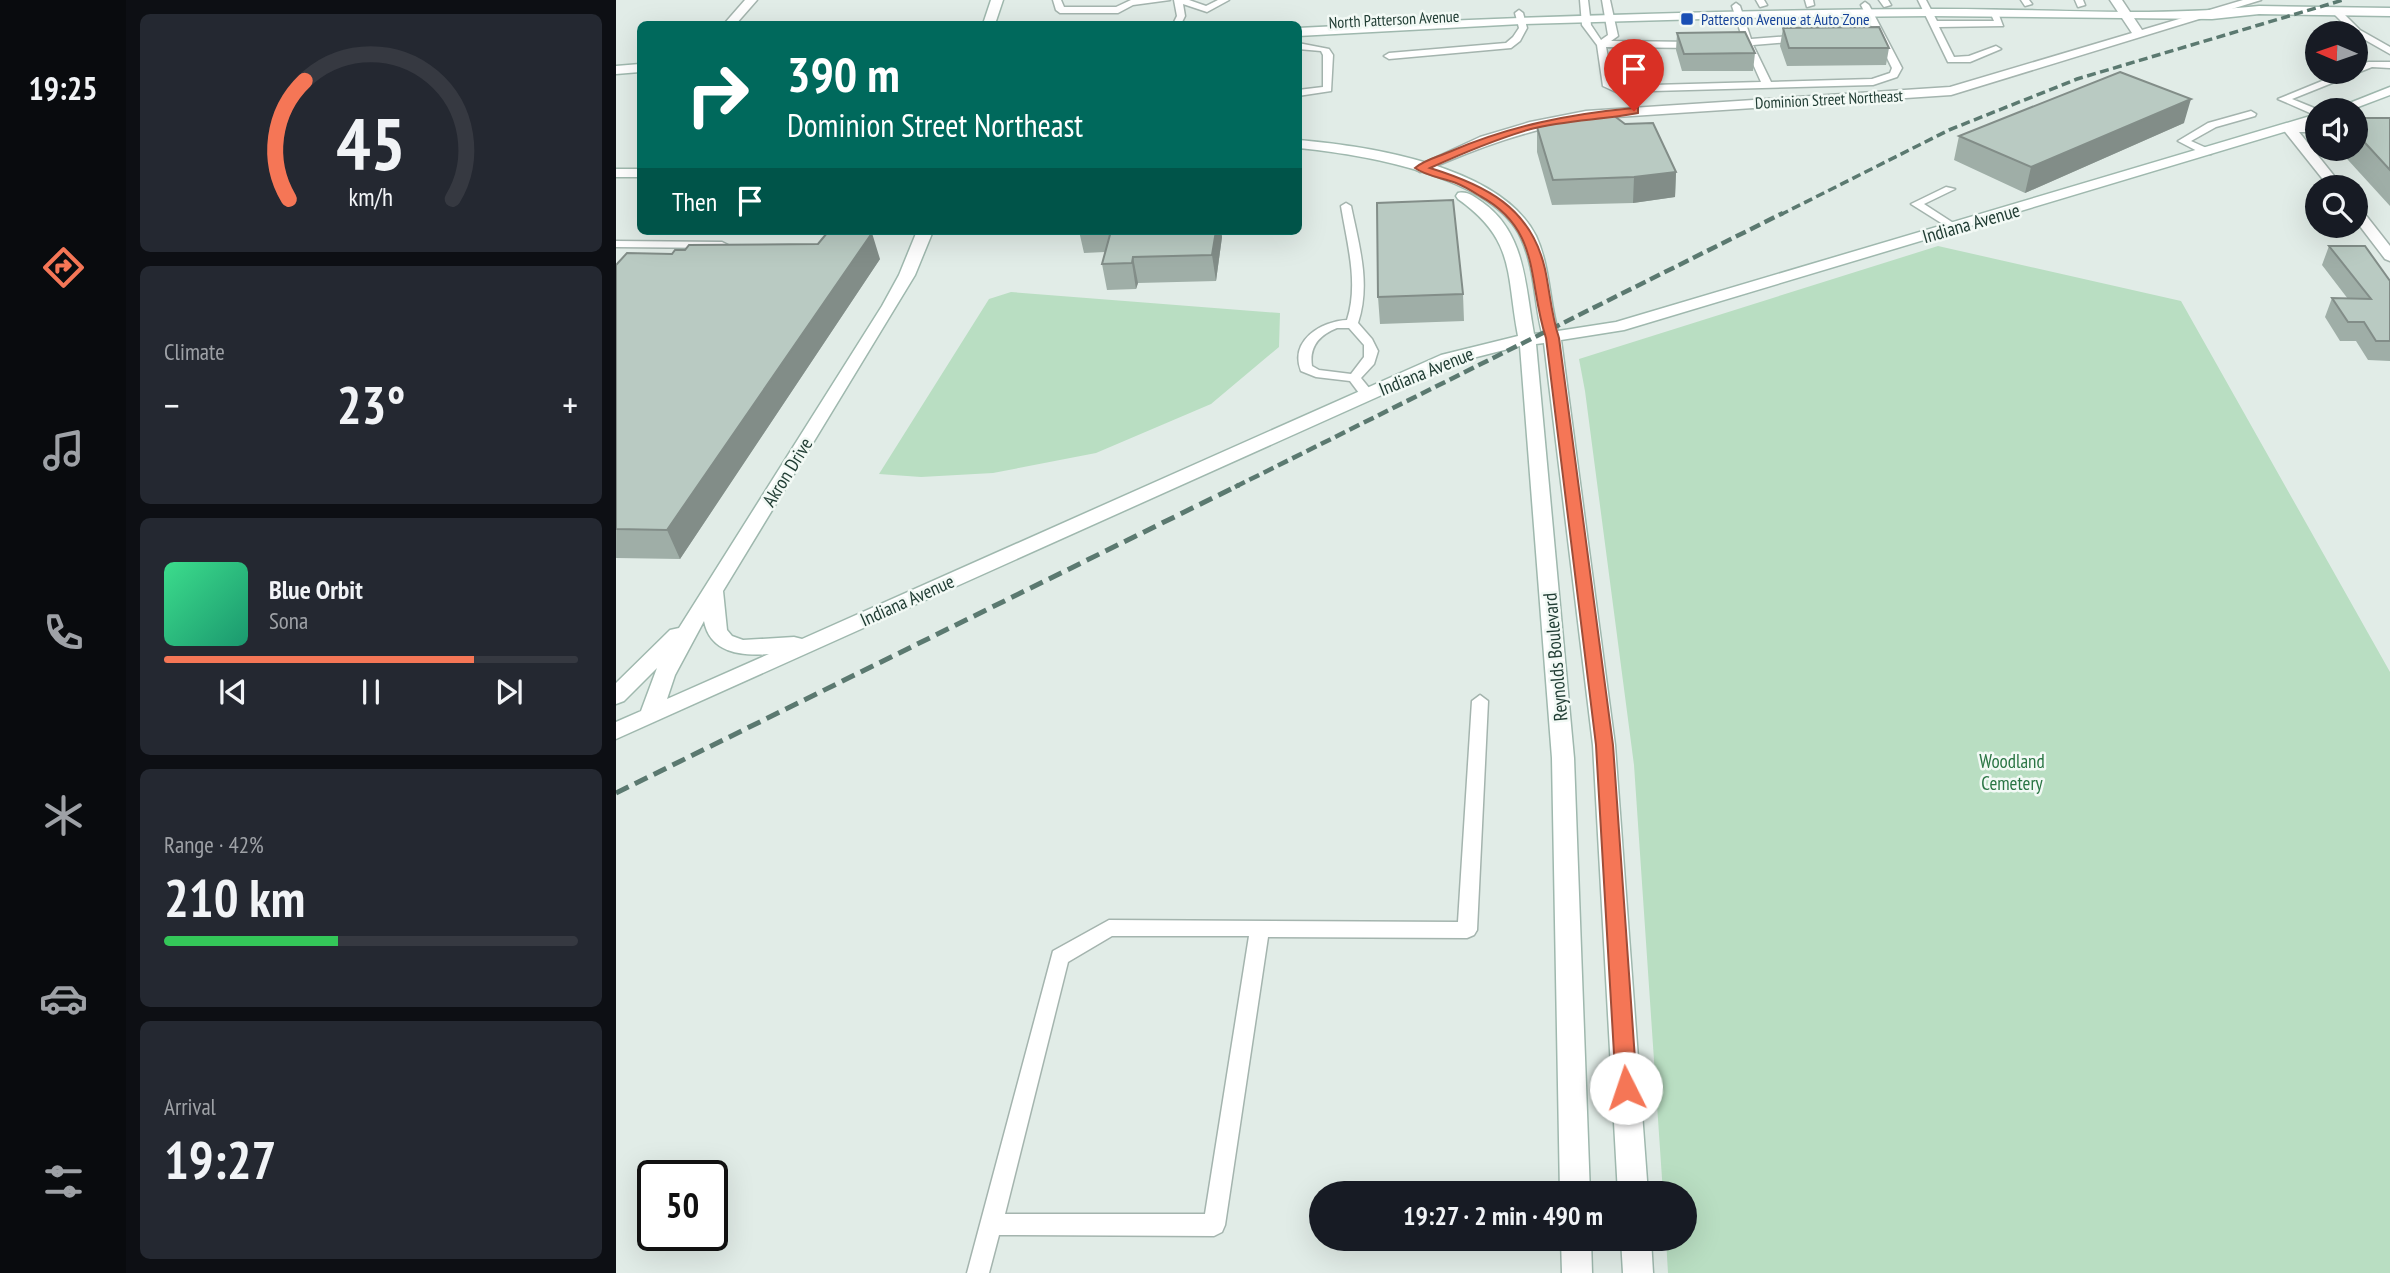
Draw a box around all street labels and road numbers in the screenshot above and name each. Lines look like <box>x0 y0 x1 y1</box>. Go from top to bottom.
street label: North Patterson Avenue <box>1328 6 1460 32</box>
street label: Dominion Street Northeast <box>1755 85 1904 113</box>
street label: Indiana Avenue <box>1920 198 2023 248</box>
street label: Indiana Avenue <box>1375 341 1477 401</box>
street label: Akron Drive <box>757 433 818 511</box>
street label: Indiana Avenue <box>856 569 958 631</box>
street label: Reynolds Boulevard <box>1537 592 1573 722</box>

